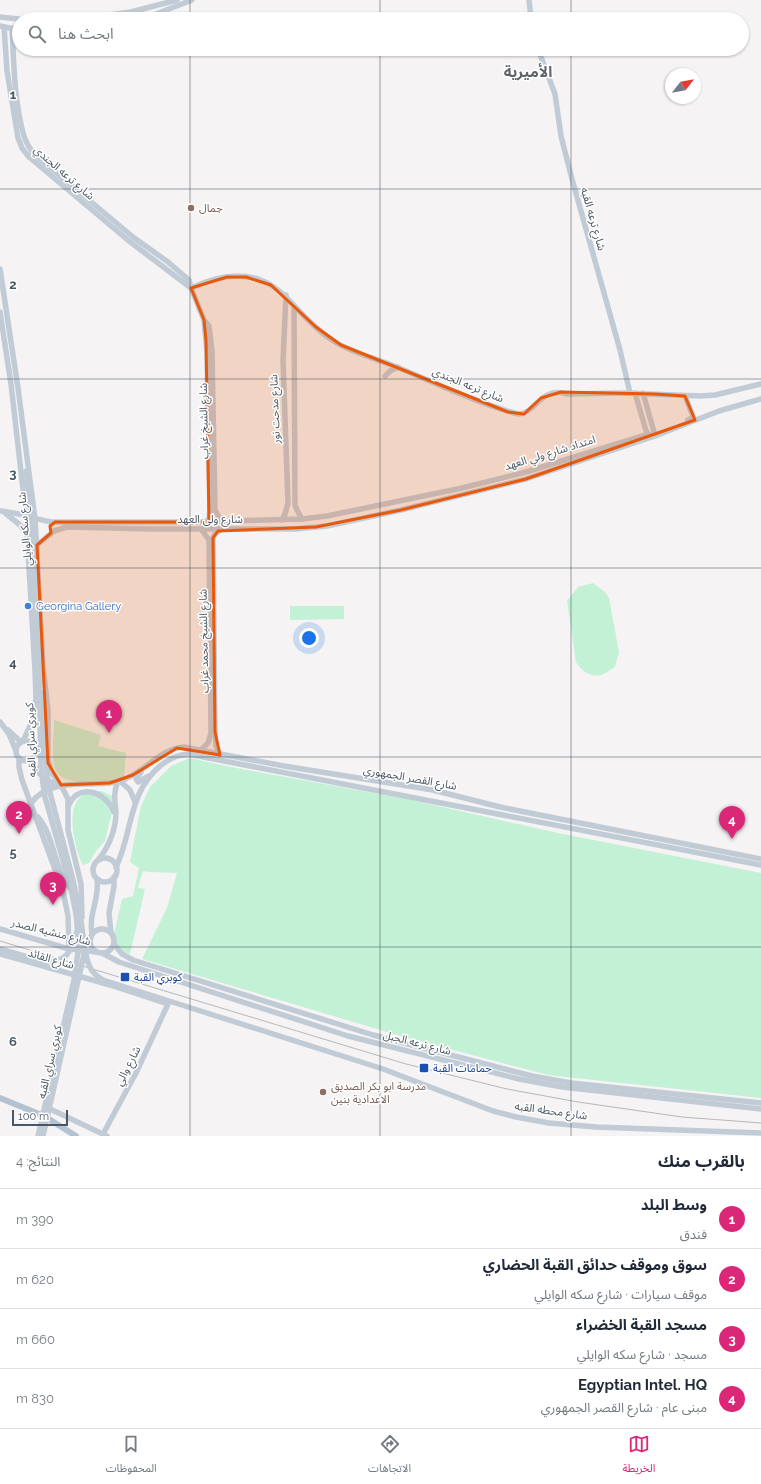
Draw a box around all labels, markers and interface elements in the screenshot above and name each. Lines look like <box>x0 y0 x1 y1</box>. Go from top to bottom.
search box <box>12 12 749 56</box>
icon: search <box>26 23 48 45</box>
text: ابحث هنا <box>58 25 114 43</box>
district label: الأميرية <box>504 63 552 81</box>
north arrow <box>665 68 701 104</box>
text: 1 <box>10 87 17 102</box>
street label: شارع ترعه الجندي <box>29 143 97 205</box>
street label: شارع ترعه القبه <box>577 186 608 253</box>
place label: جمال <box>199 202 223 215</box>
marker: جمال <box>186 203 196 213</box>
text: 2 <box>9 277 17 292</box>
street label: شارع ترعه الجندي <box>429 365 506 408</box>
street label: شارع مدحت نور <box>267 374 284 445</box>
street label: شارع الشيخ غراب <box>197 382 212 459</box>
street label: امتداد شارع ولي العهد <box>503 433 598 475</box>
text: 3 <box>9 466 17 481</box>
street label: شارع سكه الوايلي <box>15 491 37 567</box>
street label: شارع ولى العهد <box>177 513 243 527</box>
street label: شارع الشيخ محمد غراب <box>197 588 212 693</box>
place label: Georgina Gallery <box>36 600 121 613</box>
marker: Georgina Gallery <box>23 601 33 611</box>
your location <box>299 628 319 648</box>
text: 4 <box>9 655 17 670</box>
pin: 1 <box>96 700 122 733</box>
street label: كوبري سراي القبه <box>23 702 41 778</box>
street label: شارع القصر الجمهوري <box>362 763 458 795</box>
pin: 2 <box>6 801 32 834</box>
pin: 4 <box>719 806 745 839</box>
text: 5 <box>9 845 17 860</box>
pin: 3 <box>40 872 66 905</box>
street label: شارع منشيه الصدر <box>9 916 92 949</box>
street label: شارع القائد <box>26 946 76 973</box>
marker: كوبري القبة <box>119 971 131 983</box>
place label: كوبري القبة <box>134 971 183 986</box>
street label: كوبري سراي القبه <box>35 1024 67 1100</box>
street label: شارع ترعه الجبل <box>381 1028 453 1059</box>
text: 6 <box>9 1034 17 1049</box>
street label: شارع والي <box>113 1044 146 1089</box>
marker: حمامات القبة <box>418 1062 430 1074</box>
place label: حمامات القبة <box>433 1062 492 1075</box>
place label: مدرسة ابو بكر الصديق الاعدادية بنين <box>331 1080 427 1106</box>
marker: مدرسة ابو بكر الصديق الاعدادية بنين <box>318 1087 328 1097</box>
street label: شارع محطه القبه <box>514 1099 588 1124</box>
scale bar <box>12 1108 68 1127</box>
text: 100 m <box>18 1110 49 1123</box>
text: بالقرب منك <box>658 1151 745 1171</box>
text: النتائج: 4 <box>16 1154 60 1169</box>
text: وسط البلد <box>641 1196 707 1214</box>
text: 390 m <box>16 1212 54 1227</box>
text: 1 <box>729 1212 735 1227</box>
text: فندق <box>680 1227 707 1242</box>
text: سوق وموقف حدائق القبة الحضاري <box>483 1256 707 1274</box>
text: 620 m <box>16 1272 54 1287</box>
text: 2 <box>728 1272 736 1287</box>
text: موقف سيارات · شارع سكه الوايلي <box>534 1287 707 1302</box>
text: مسجد القبة الخضراء <box>576 1316 707 1334</box>
text: 660 m <box>16 1332 55 1347</box>
text: 3 <box>728 1332 736 1347</box>
text: مسجد · شارع سكه الوايلي <box>577 1347 707 1362</box>
text: Egyptian Intel. HQ <box>578 1376 707 1394</box>
text: 830 m <box>16 1391 54 1406</box>
text: 4 <box>728 1391 736 1406</box>
text: مبنى عام · شارع القصر الجمهوري <box>541 1400 707 1415</box>
tab: المحفوظات <box>106 1433 157 1480</box>
tab: الاتجاهات <box>368 1433 411 1480</box>
tab: الخريطة <box>622 1433 655 1480</box>

